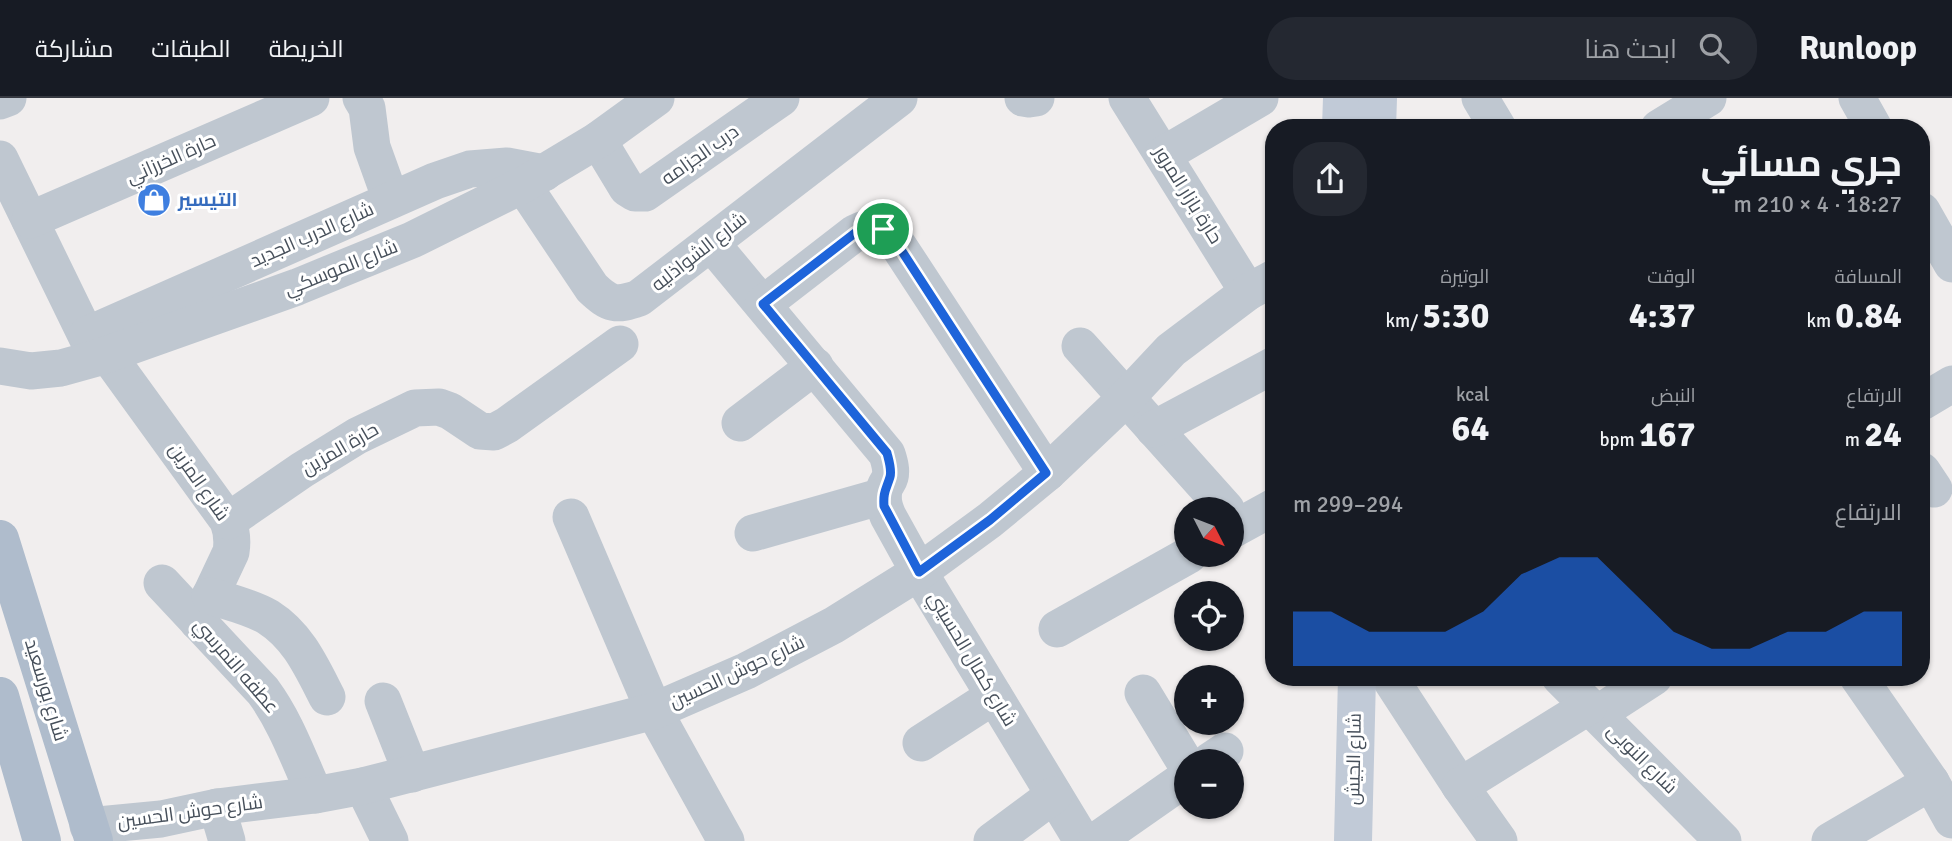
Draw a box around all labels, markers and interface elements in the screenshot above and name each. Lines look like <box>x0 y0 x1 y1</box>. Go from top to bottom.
search box <box>1267 17 1757 80</box>
text: Runloop <box>1799 28 1917 69</box>
icon: search <box>1695 29 1733 67</box>
text: مشاركة <box>35 34 113 64</box>
text: الطبقات <box>151 34 231 64</box>
text: الخريطة <box>269 34 344 64</box>
text: ابحث هنا <box>1584 34 1677 66</box>
street label: درب الجزامه <box>657 120 743 190</box>
street label: حارة الخرزاني <box>122 129 221 191</box>
text: جري مسائي <box>1701 140 1902 187</box>
street label: حارة بازار المرور <box>1148 141 1227 248</box>
button: share <box>1293 142 1367 216</box>
shop icon: التيسير <box>135 181 173 219</box>
place label: التيسير <box>177 188 238 212</box>
text: 18:27 · 4 × 210 m <box>1733 190 1902 219</box>
street label: شارع الدرب الجديد <box>246 197 378 274</box>
pin <box>853 199 913 259</box>
street label: شارع الشواذليه <box>646 207 752 298</box>
icon: arrive <box>864 210 902 248</box>
street label: شارع الموسكي <box>281 234 402 303</box>
text: الوتيرة <box>1441 265 1489 289</box>
text: الوقت <box>1647 265 1696 289</box>
text: المسافة <box>1834 265 1902 289</box>
text: 5:30 <box>1422 294 1489 337</box>
text: 4:37 <box>1629 294 1696 337</box>
text: 0.84 <box>1835 294 1902 337</box>
text: /km <box>1385 309 1422 333</box>
text: km <box>1806 309 1835 333</box>
text: kcal <box>1456 383 1489 407</box>
text: النبض <box>1651 384 1696 408</box>
text: الارتفاع <box>1846 384 1902 408</box>
text: 64 <box>1452 407 1489 450</box>
text: 167 <box>1639 413 1696 456</box>
text: 24 <box>1864 413 1902 456</box>
street label: حارة المزين <box>297 417 383 481</box>
text: bpm <box>1600 428 1639 452</box>
text: m <box>1845 428 1864 452</box>
street label: شارع المزين <box>163 438 235 526</box>
text: 294–299 m <box>1293 490 1403 519</box>
north arrow <box>1174 497 1244 567</box>
map controls <box>1174 497 1244 819</box>
text: الارتفاع <box>1835 498 1902 527</box>
button: locate <box>1174 581 1244 651</box>
street label: شارع كمال الحسيني <box>921 587 1022 732</box>
street label: عطفه النمرسي <box>187 614 284 720</box>
street label: شارع حوش الحسين <box>665 630 809 715</box>
street label: شارع بورسعيد <box>18 636 73 744</box>
button: + <box>1174 665 1244 735</box>
street label: شارع الجيش <box>1341 713 1368 805</box>
street label: شارع النوبى <box>1601 719 1682 800</box>
button: − <box>1174 749 1244 819</box>
street label: شارع حوش الحسين <box>116 790 264 835</box>

